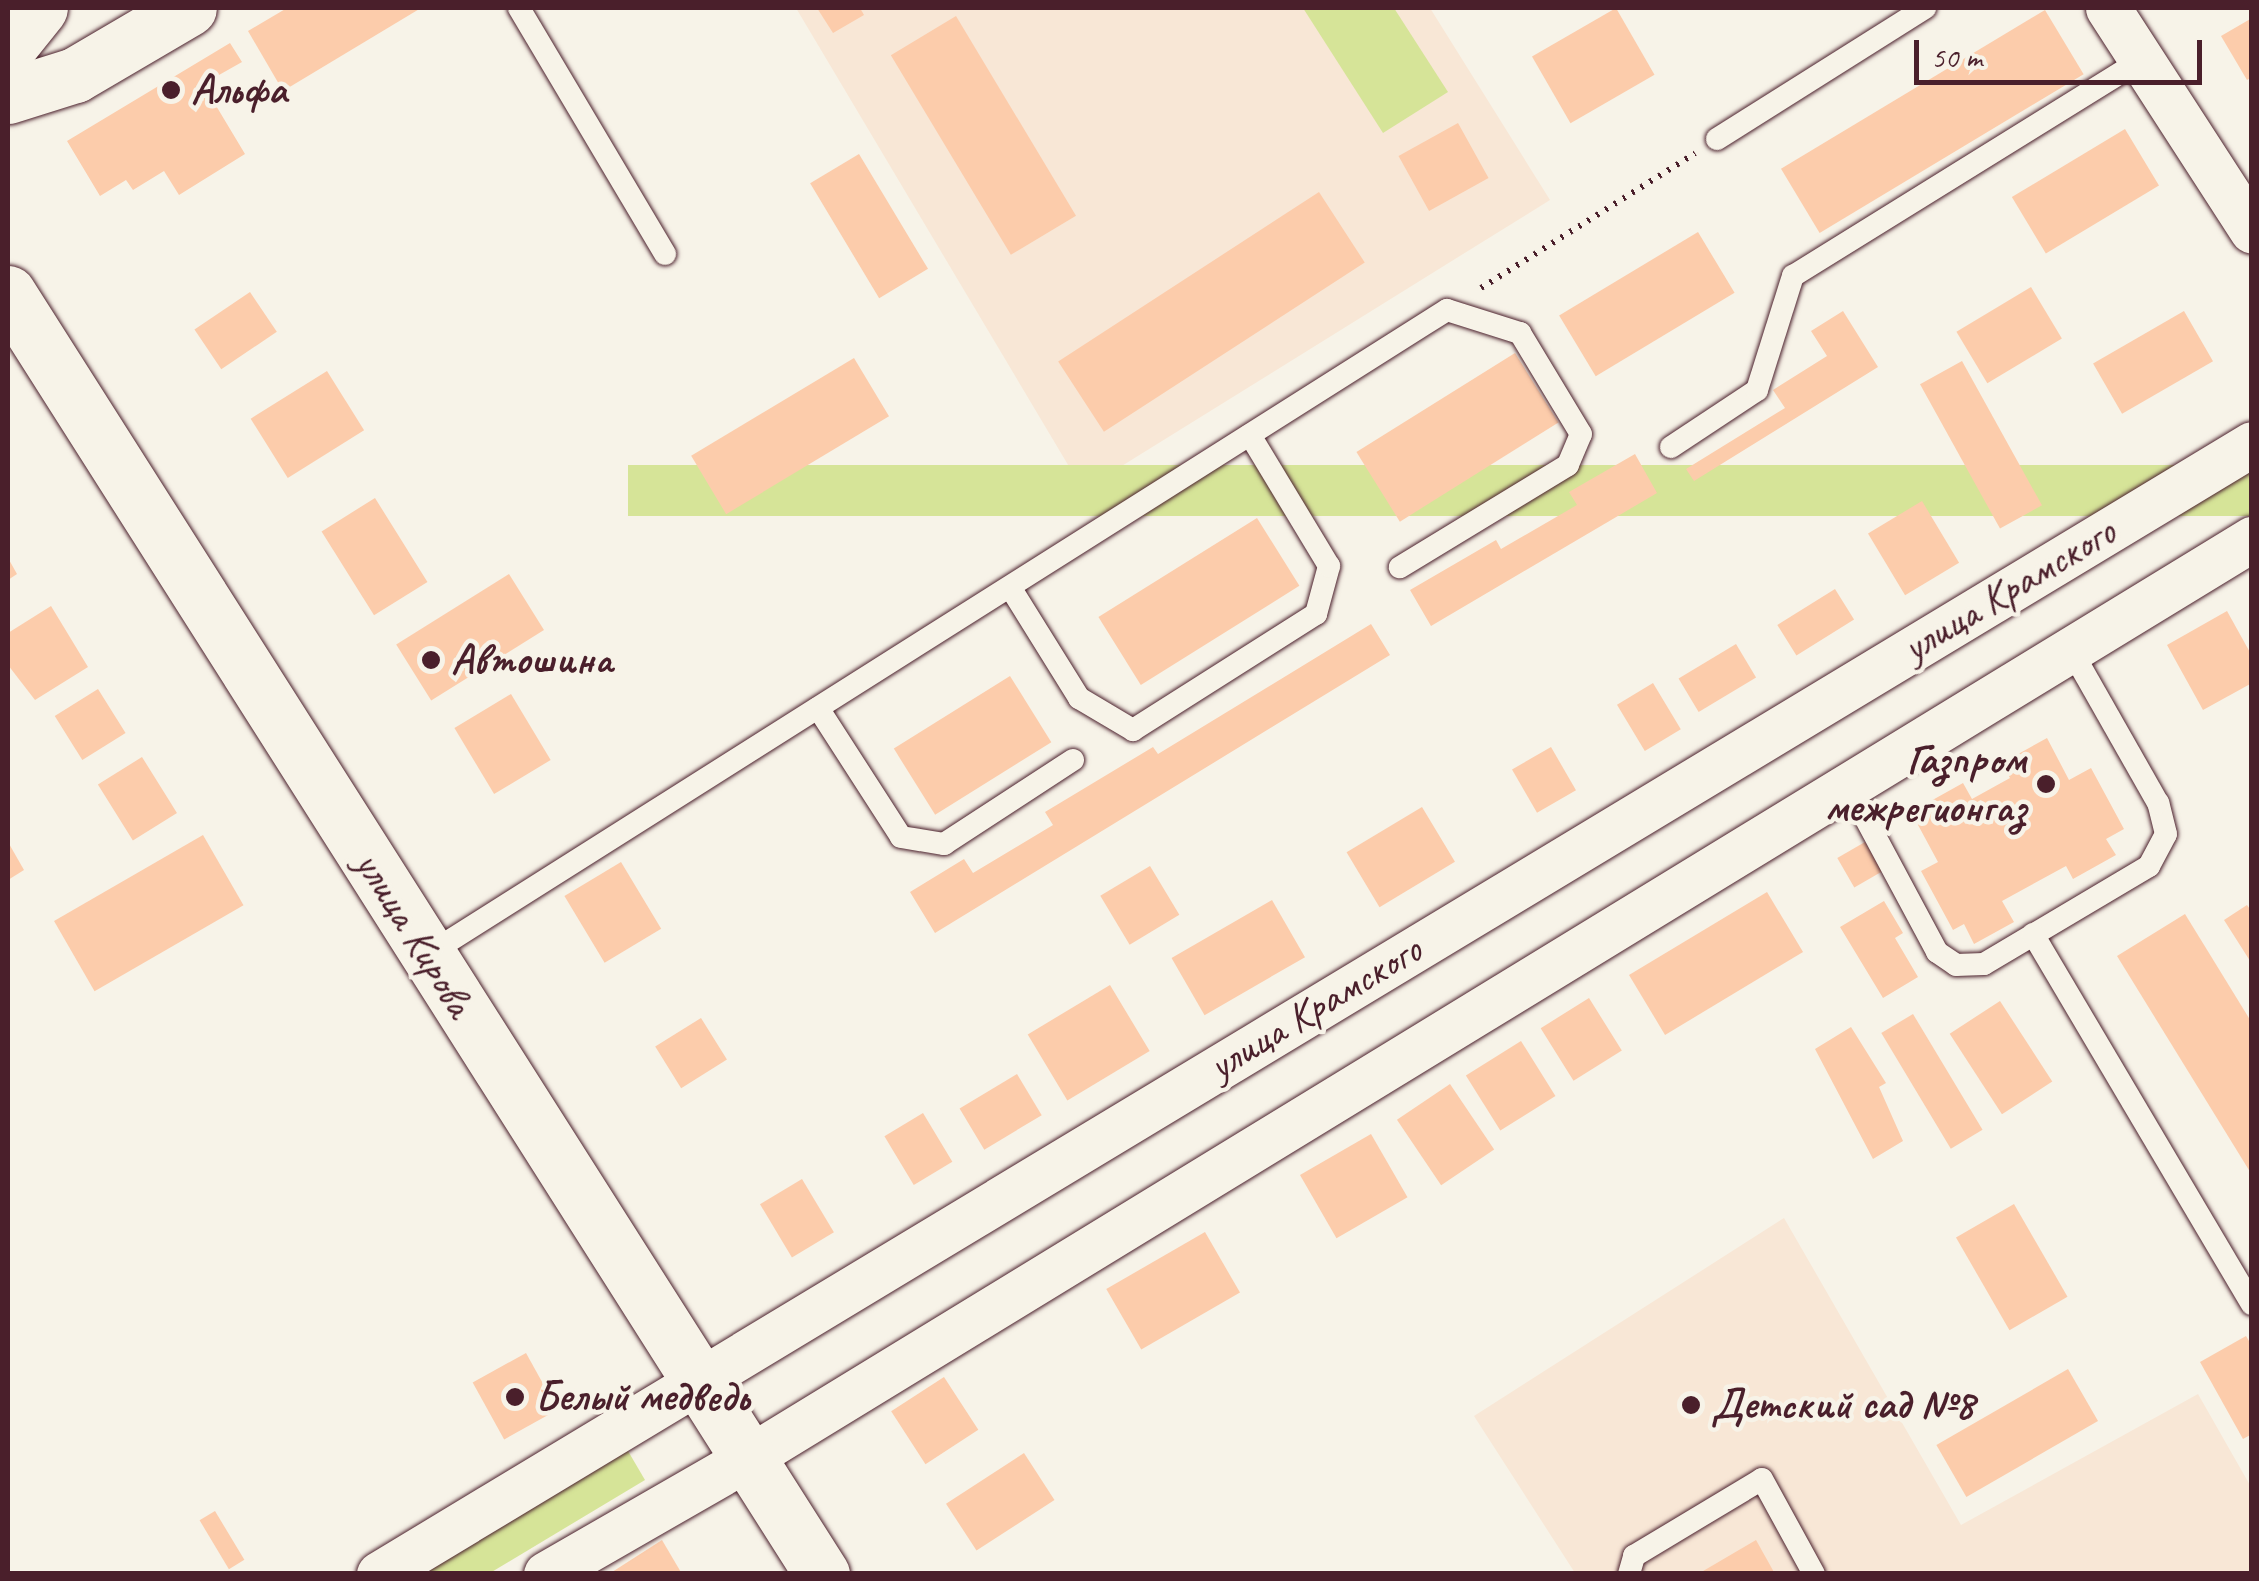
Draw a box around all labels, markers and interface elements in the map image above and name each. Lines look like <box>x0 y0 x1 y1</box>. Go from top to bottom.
scale bar <box>1919 20 2206 82</box>
text: 50 m <box>1931 38 1982 76</box>
place label: Альфа <box>191 65 287 115</box>
marker: Альфа <box>160 79 182 101</box>
street label: улица Крамского <box>1892 506 2126 674</box>
place label: Автошина <box>451 635 612 685</box>
marker: Автошина <box>420 649 442 671</box>
place label: Газпром межрегионгаз <box>1825 735 2026 834</box>
marker: Газпром межрегионгаз <box>2035 773 2057 795</box>
street label: улица Кирова <box>344 842 484 1026</box>
street label: улица Крамского <box>1198 924 1432 1092</box>
place label: Белый медведь <box>535 1372 749 1422</box>
place label: Детский сад №8 <box>1711 1380 1974 1430</box>
marker: Белый медведь <box>504 1386 526 1408</box>
marker: Детский сад №8 <box>1680 1394 1702 1416</box>

